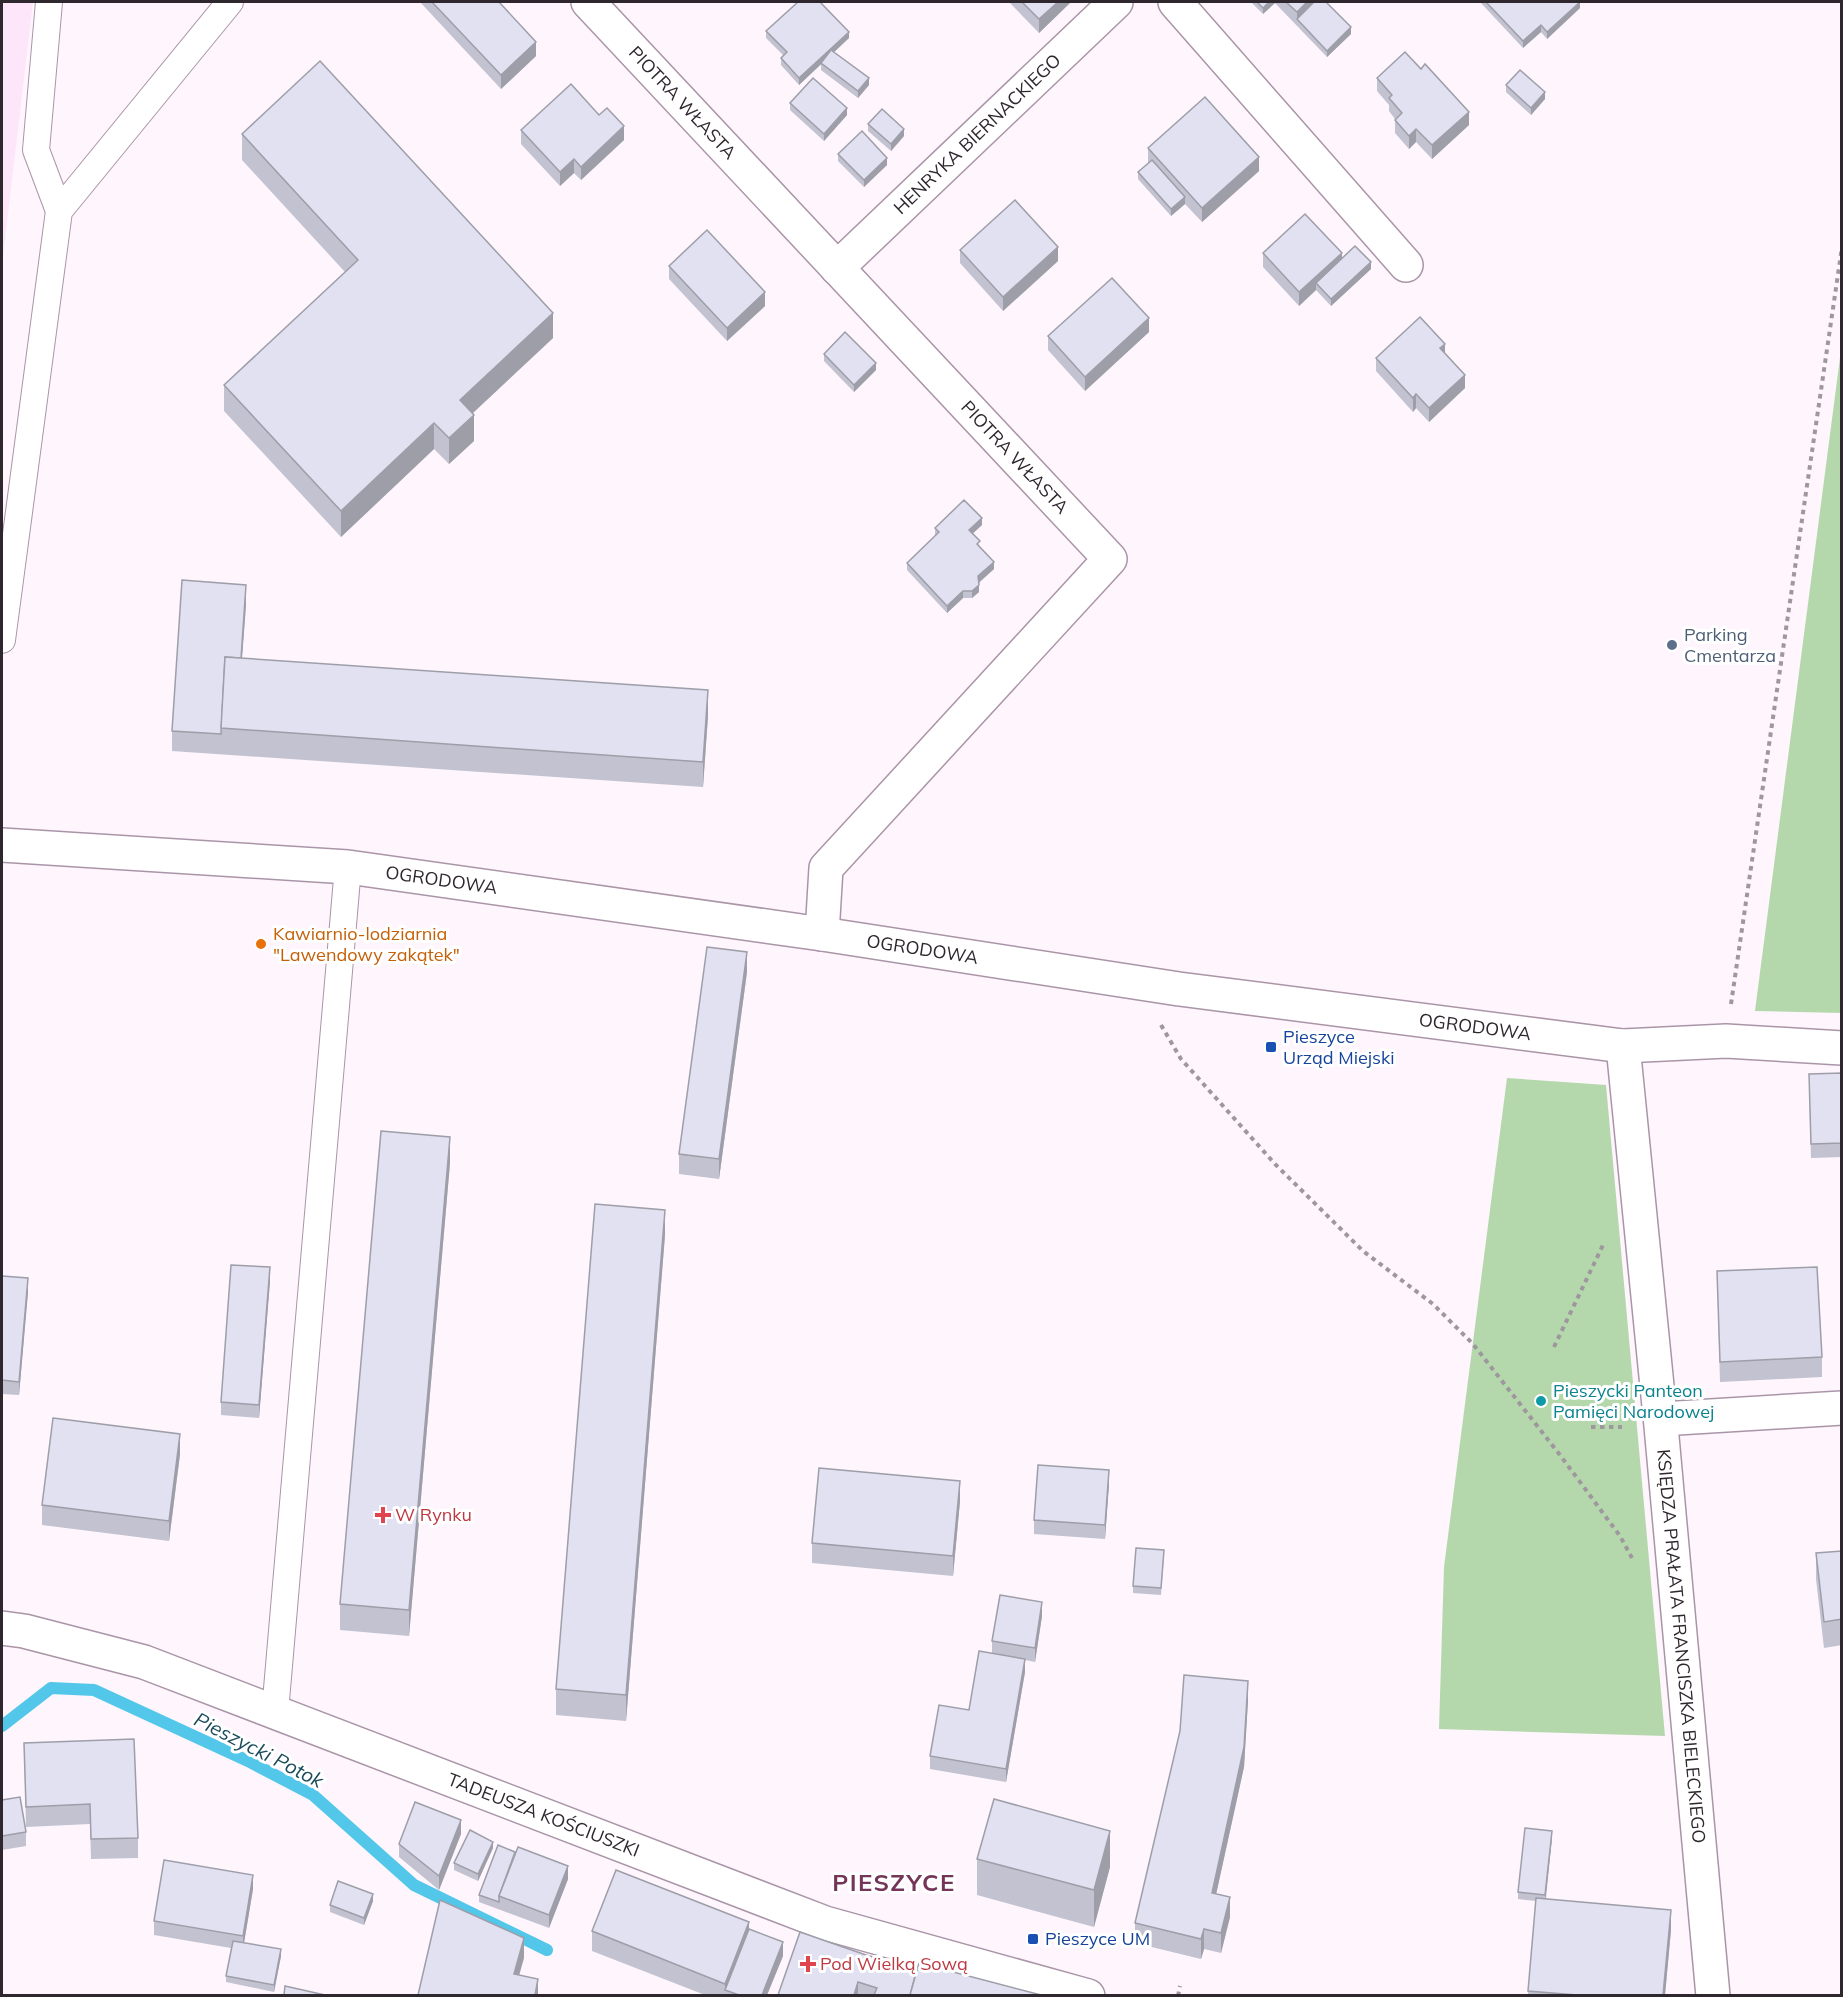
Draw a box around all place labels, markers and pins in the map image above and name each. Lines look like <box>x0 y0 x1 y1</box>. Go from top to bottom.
place label: Parking Cmentarza <box>1684 623 1776 667</box>
marker: Parking Cmentarza <box>1665 638 1679 652</box>
place label: Kawiarnio-lodziarnia "Lawendowy zakątek" <box>273 922 460 966</box>
marker: Kawiarnio-lodziarnia "Lawendowy zakątek" <box>254 937 268 951</box>
place label: Pieszyce Urząd Miejski <box>1283 1025 1395 1069</box>
marker: Pieszyce Urząd Miejski <box>1264 1040 1278 1054</box>
place label: Pieszycki Panteon Pamięci Narodowej <box>1553 1379 1714 1423</box>
marker: Pieszycki Panteon Pamięci Narodowej <box>1534 1394 1548 1408</box>
place label: W Rynku <box>395 1503 472 1526</box>
marker: W Rynku <box>376 1508 390 1522</box>
place label: Pieszyce UM <box>1045 1927 1150 1950</box>
marker: Pieszyce UM <box>1026 1932 1040 1946</box>
place label: Pod Wielką Sową <box>820 1952 968 1975</box>
marker: Pod Wielką Sową <box>801 1957 815 1971</box>

